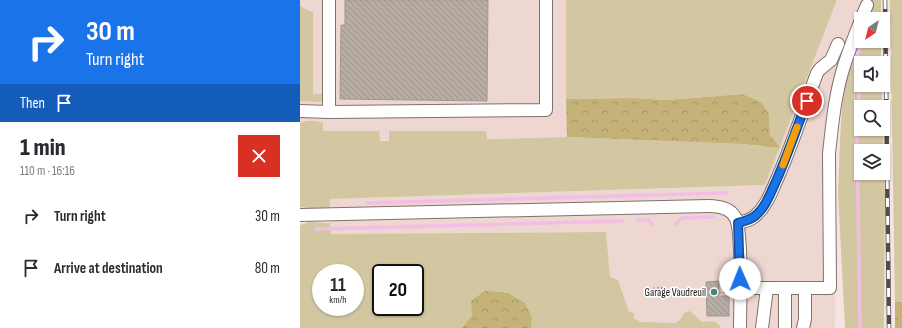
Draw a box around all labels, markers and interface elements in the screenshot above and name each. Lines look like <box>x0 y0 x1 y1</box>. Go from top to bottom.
north arrow <box>854 12 890 48</box>
map controls <box>854 12 890 180</box>
text: 30 m <box>86 15 135 48</box>
icon: right <box>20 16 72 68</box>
text: Turn right <box>86 49 144 70</box>
button: sound <box>854 56 890 92</box>
pin <box>790 84 824 118</box>
icon: arrive <box>796 90 818 112</box>
icon: arrive <box>53 92 75 114</box>
text: Then <box>20 94 45 113</box>
button: search <box>854 100 890 136</box>
text: 1 min <box>20 133 66 162</box>
button: close <box>238 135 280 177</box>
button: layers <box>854 144 890 180</box>
text: 110 m · 16:16 <box>20 163 75 179</box>
icon: right <box>20 205 42 227</box>
text: Turn right <box>54 207 106 226</box>
text: 30 m <box>255 207 280 226</box>
icon: arrive <box>20 257 42 279</box>
position arrow <box>719 258 761 300</box>
text: Arrive at destination <box>54 259 163 278</box>
text: 80 m <box>255 259 280 278</box>
speed limit sign: 20 <box>372 264 424 316</box>
text: 11 <box>330 273 346 297</box>
place label: Garage Vaudreuil <box>644 286 706 299</box>
marker: Garage Vaudreuil <box>709 287 719 297</box>
text: km/h <box>329 294 347 306</box>

